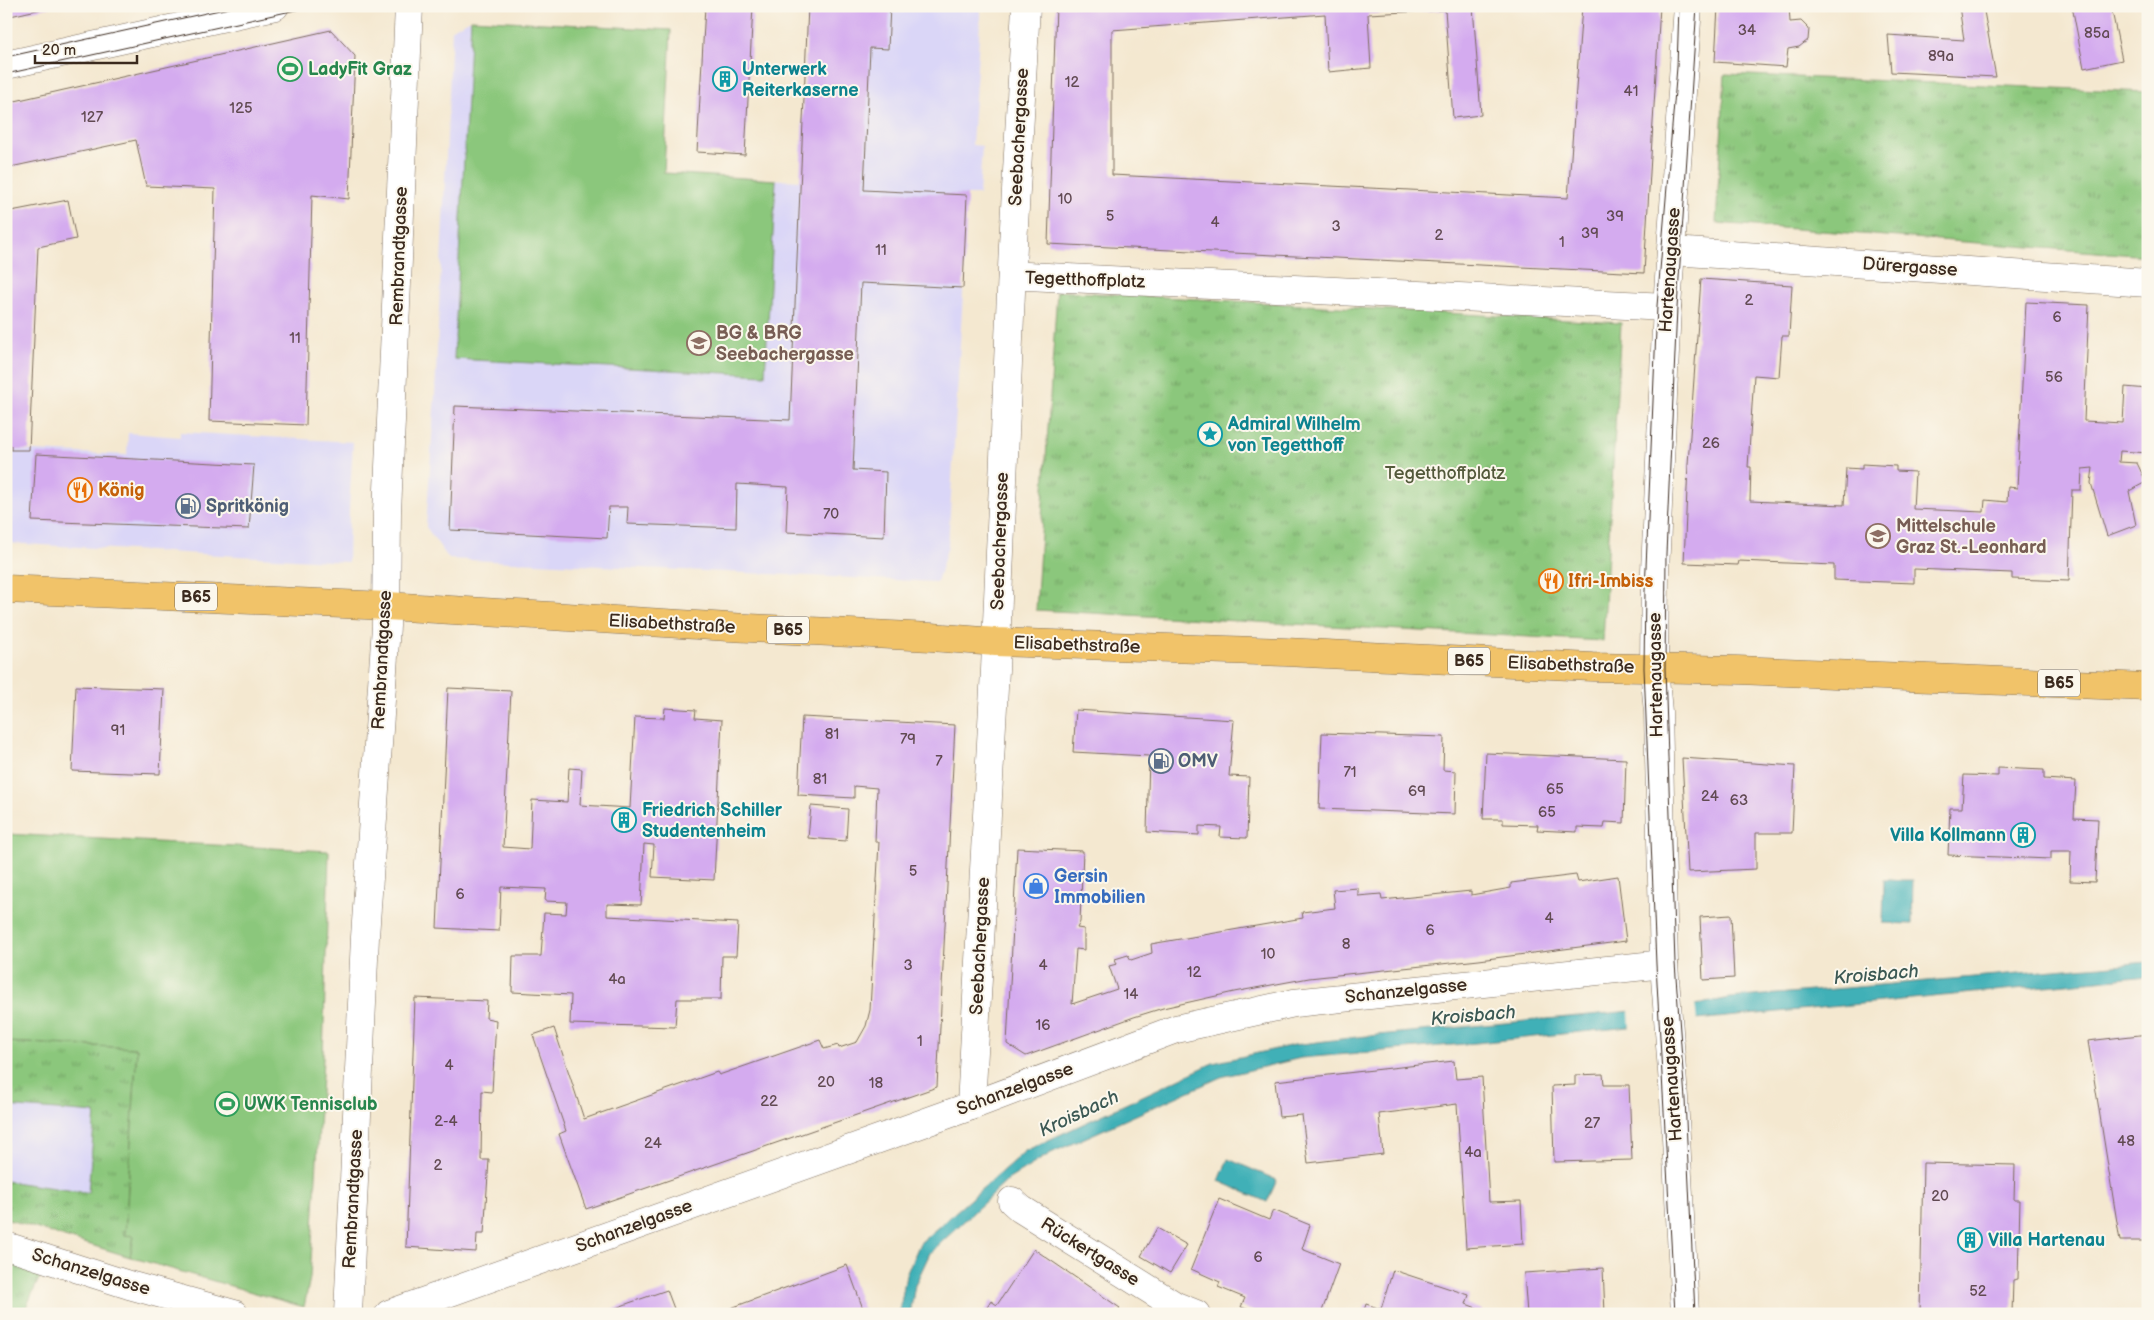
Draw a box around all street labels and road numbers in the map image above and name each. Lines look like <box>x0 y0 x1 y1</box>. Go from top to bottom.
street label: Seebachergasse <box>1005 67 1033 206</box>
street label: Rembrandtgasse <box>386 186 412 326</box>
street label: Hartenaugasse <box>1655 207 1685 333</box>
street label: Dürergasse <box>1862 253 1959 281</box>
street label: Tegetthoffplatz <box>1025 267 1146 293</box>
street label: Seebachergasse <box>987 471 1013 610</box>
road number: B65 <box>175 584 217 610</box>
street label: Rembrandtgasse <box>368 589 396 730</box>
street label: Elisabethstraße <box>608 610 736 638</box>
street label: Hartenaugasse <box>1644 612 1668 738</box>
road number: B65 <box>767 616 809 644</box>
street label: Elisabethstraße <box>1013 632 1141 658</box>
road number: B65 <box>1448 648 1490 674</box>
street label: Elisabethstraße <box>1507 652 1635 678</box>
road number: B65 <box>2038 670 2080 696</box>
street label: Seebachergasse <box>966 876 994 1015</box>
street label: Schanzelgasse <box>1344 974 1468 1008</box>
street label: Hartenaugasse <box>1657 1016 1687 1142</box>
street label: Schanzelgasse <box>954 1058 1077 1120</box>
street label: Rembrandtgasse <box>339 1128 367 1269</box>
street label: Schanzelgasse <box>573 1195 696 1257</box>
street label: Rückertgasse <box>1037 1213 1144 1291</box>
street label: Schanzelgasse <box>29 1244 153 1300</box>

